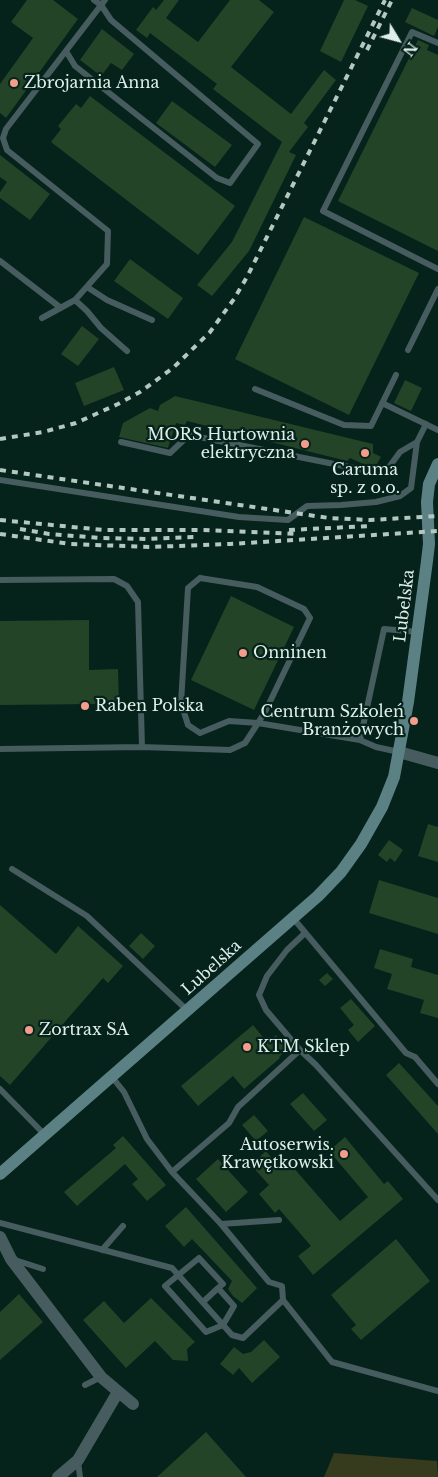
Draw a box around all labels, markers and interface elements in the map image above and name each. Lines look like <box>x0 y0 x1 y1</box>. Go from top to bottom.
north arrow <box>373 15 423 65</box>
text: N <box>399 38 421 60</box>
place label: Zbrojarnia Anna <box>24 73 159 93</box>
marker: Zbrojarnia Anna <box>8 77 20 89</box>
place label: MORS Hurtownia elektryczna <box>147 425 295 463</box>
marker: MORS Hurtownia elektryczna <box>299 438 311 450</box>
marker: Caruma sp. z o.o. <box>359 447 371 459</box>
place label: Caruma sp. z o.o. <box>330 460 400 498</box>
street label: Lubelska <box>391 569 419 643</box>
place label: Onninen <box>253 643 327 663</box>
marker: Onninen <box>237 647 249 659</box>
place label: Raben Polska <box>95 696 204 716</box>
marker: Raben Polska <box>79 700 91 712</box>
place label: Centrum Szkoleń Branżowych <box>261 702 404 740</box>
marker: Centrum Szkoleń Branżowych <box>408 715 420 727</box>
street label: Lubelska <box>178 936 246 1000</box>
place label: Zortrax SA <box>39 1020 129 1040</box>
marker: Zortrax SA <box>23 1024 35 1036</box>
place label: KTM Sklep <box>257 1037 350 1057</box>
marker: KTM Sklep <box>241 1041 253 1053</box>
place label: Autoserwis. Krawętkowski <box>221 1135 334 1173</box>
marker: Autoserwis. Krawętkowski <box>338 1148 350 1160</box>

